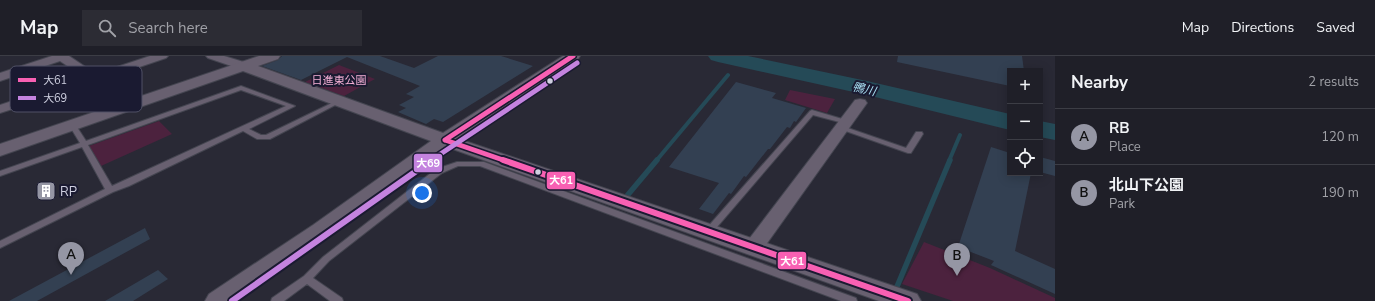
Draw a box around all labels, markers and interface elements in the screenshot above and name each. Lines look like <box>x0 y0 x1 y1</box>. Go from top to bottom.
search box <box>82 10 362 46</box>
text: Map <box>20 15 58 41</box>
icon: search <box>96 17 118 39</box>
text: Search here <box>128 18 208 38</box>
text: Map <box>1182 18 1209 37</box>
text: Directions <box>1231 18 1294 37</box>
text: Saved <box>1316 18 1355 37</box>
legend <box>10 66 142 112</box>
map controls <box>1007 68 1043 176</box>
button: + <box>1007 68 1043 104</box>
text: Nearby <box>1071 71 1128 94</box>
text: 大61 <box>43 73 67 88</box>
park label: 日進東公園 <box>312 73 367 88</box>
text: 2 results <box>1308 73 1359 91</box>
unlabelled marker <box>545 76 555 86</box>
water label: 鴨川 <box>851 79 879 100</box>
text: 大69 <box>43 91 67 106</box>
button: − <box>1007 104 1043 140</box>
text: RB <box>1109 118 1130 138</box>
text: A <box>1079 128 1089 146</box>
text: 120 m <box>1321 128 1359 146</box>
text: Place <box>1109 138 1141 156</box>
button: locate <box>1007 140 1043 176</box>
line badge: 大69 <box>413 153 443 173</box>
text: 大69 <box>416 156 440 171</box>
unlabelled marker <box>533 167 543 177</box>
line badge: 大61 <box>546 171 576 190</box>
text: 大61 <box>549 173 573 188</box>
text: 北山下公園 <box>1109 175 1184 195</box>
building icon: RP <box>35 180 57 202</box>
place label: RP <box>60 183 77 201</box>
your location <box>412 183 432 203</box>
text: B <box>1080 184 1088 202</box>
text: 190 m <box>1321 184 1359 202</box>
text: Park <box>1109 195 1135 213</box>
pin: A <box>58 242 84 275</box>
pin: B <box>944 243 970 276</box>
line badge: 大61 <box>777 251 807 270</box>
text: 大61 <box>780 254 804 269</box>

